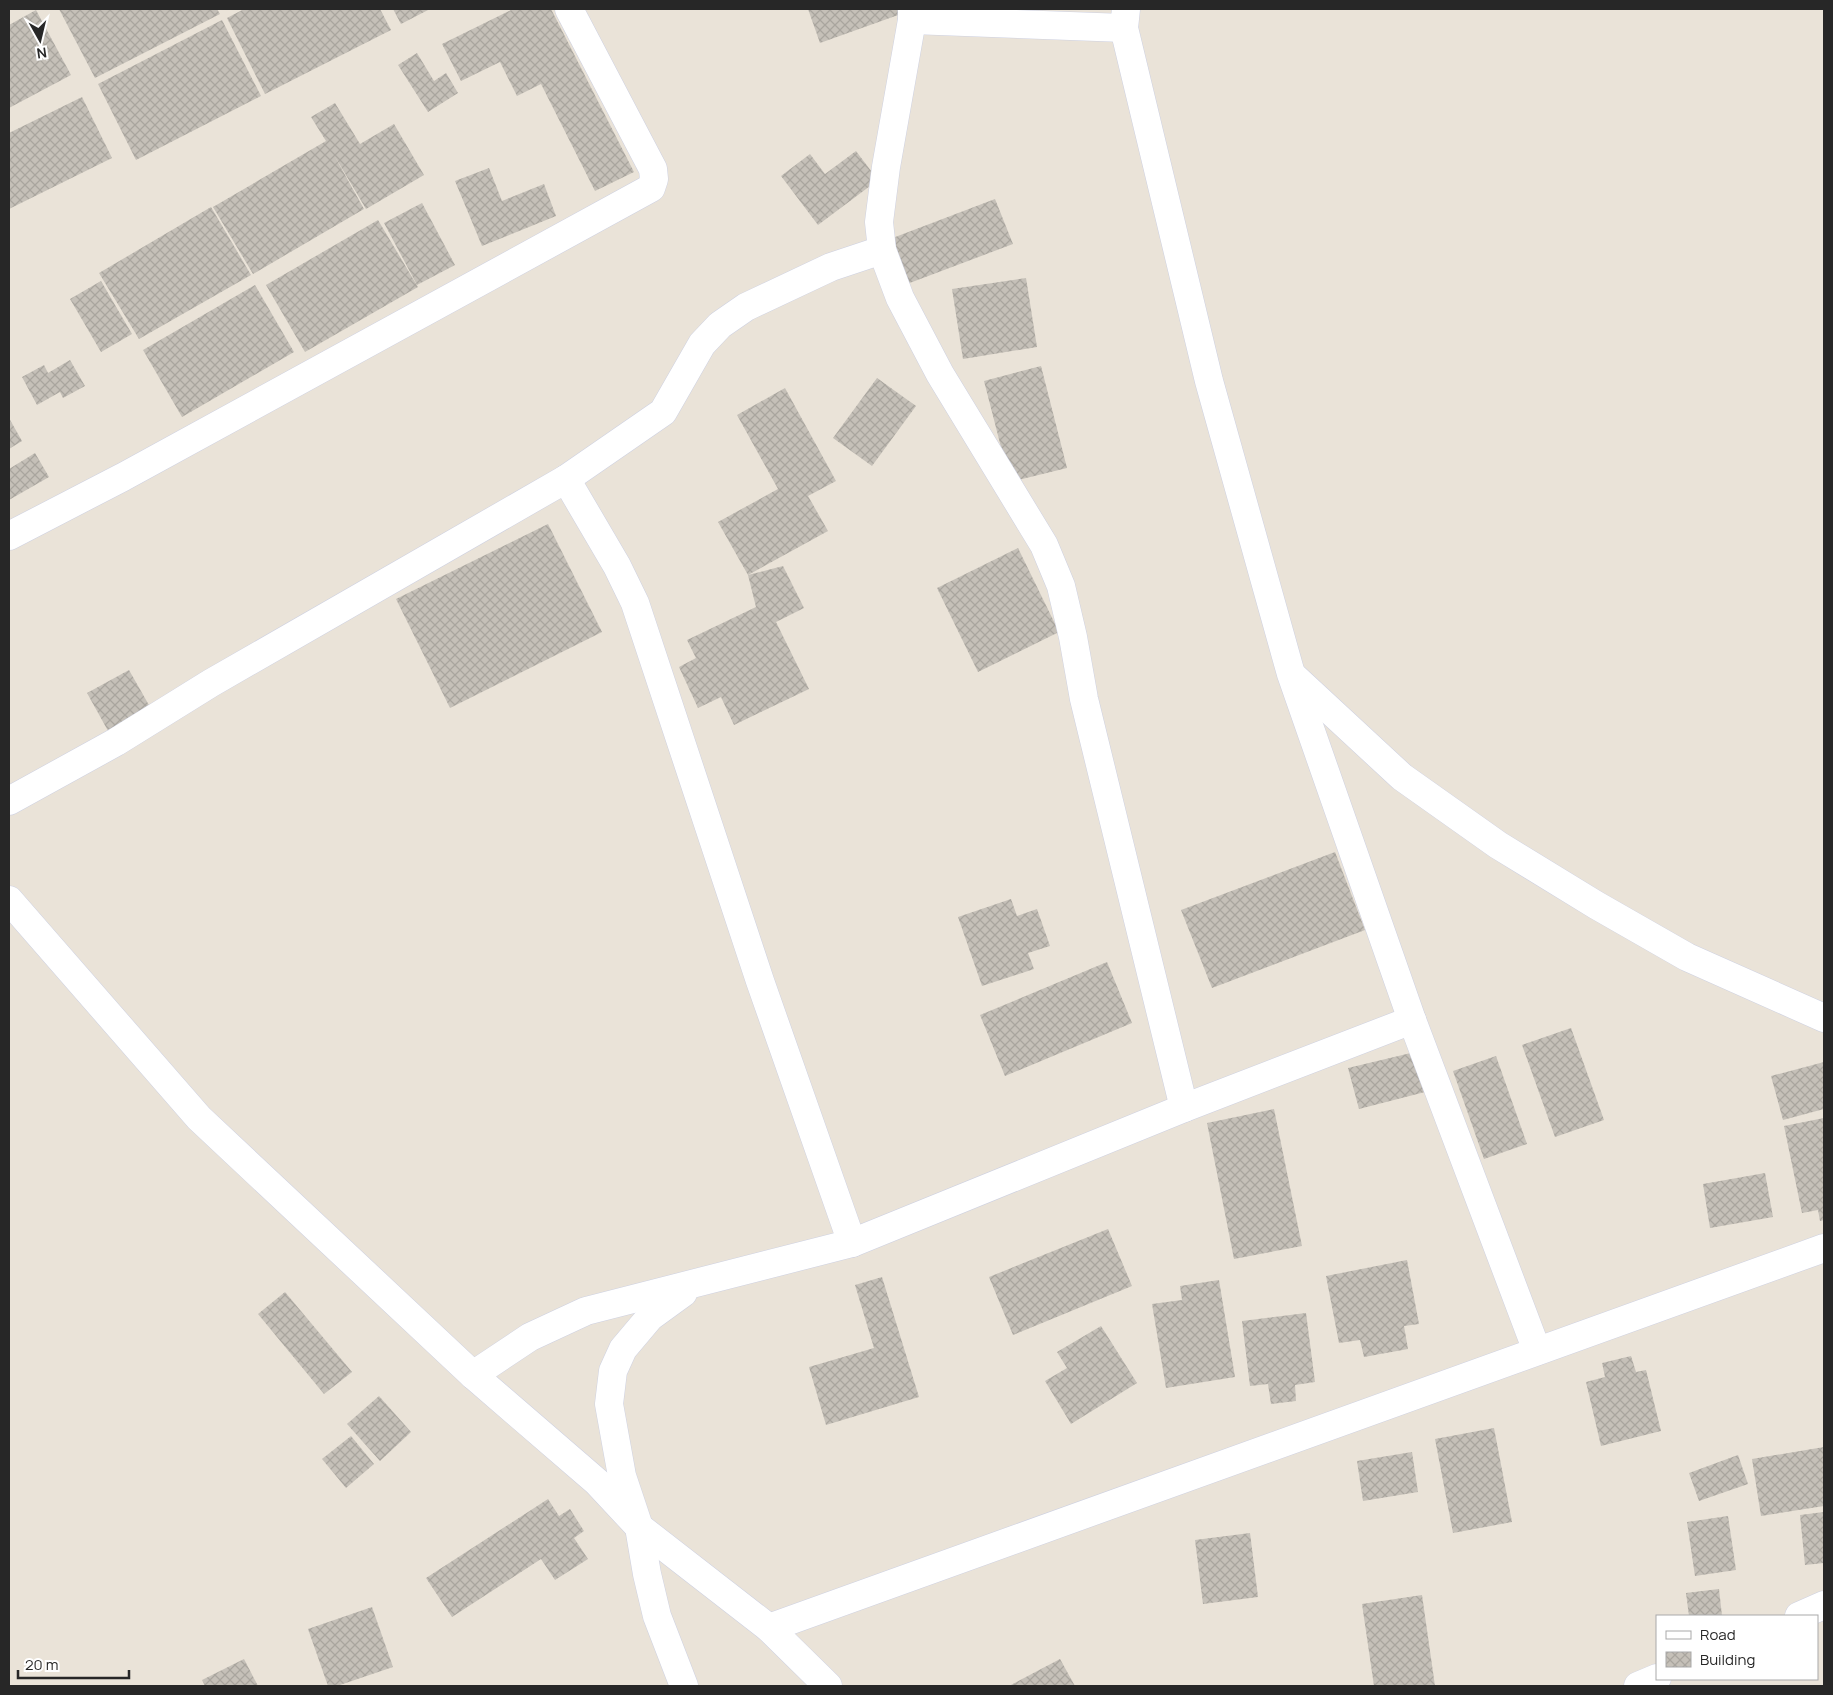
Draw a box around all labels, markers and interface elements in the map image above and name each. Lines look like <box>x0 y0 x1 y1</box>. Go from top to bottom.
north arrow <box>15 15 65 65</box>
text: N <box>36 43 48 63</box>
legend <box>1656 1615 1818 1680</box>
text: Road <box>1700 1624 1736 1645</box>
scale bar <box>18 1648 129 1680</box>
text: Building <box>1700 1649 1755 1670</box>
text: 20 m <box>25 1654 58 1675</box>

